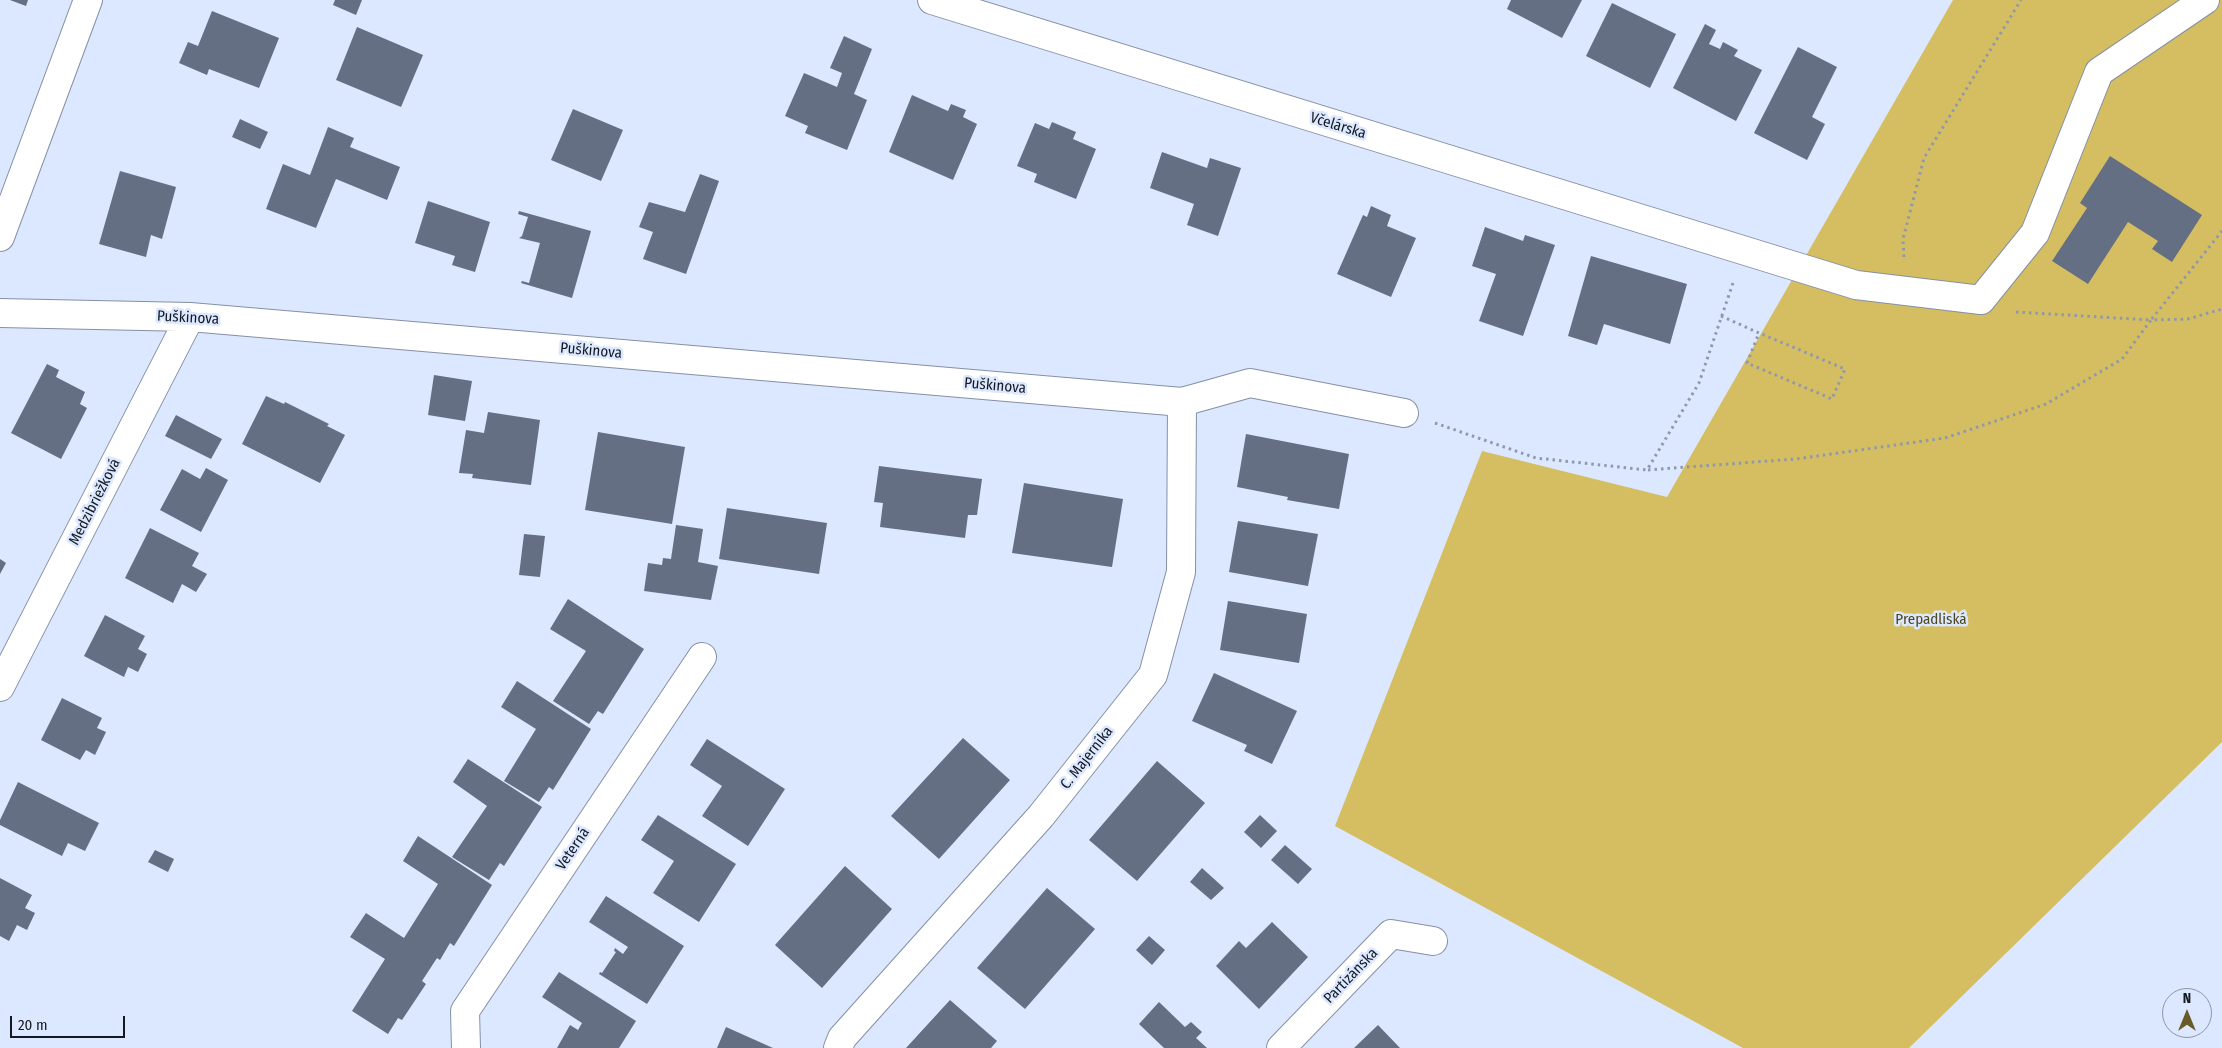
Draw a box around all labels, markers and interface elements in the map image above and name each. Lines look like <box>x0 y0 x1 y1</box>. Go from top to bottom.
street label: Včelárska <box>1308 109 1368 143</box>
street label: Puškinova <box>157 307 219 329</box>
street label: Puškinova <box>559 339 623 363</box>
street label: Puškinova <box>963 374 1027 398</box>
street label: Medzibriežková <box>66 456 124 548</box>
park label: Prepadliská <box>1895 611 1967 629</box>
street label: C. Majerníka <box>1057 723 1117 793</box>
street label: Veterná <box>552 824 594 874</box>
street label: Partizánska <box>1320 945 1382 1007</box>
north arrow <box>2162 988 2212 1038</box>
text: N <box>2183 990 2191 1007</box>
scale bar <box>12 1006 128 1038</box>
text: 20 m <box>18 1016 48 1034</box>

